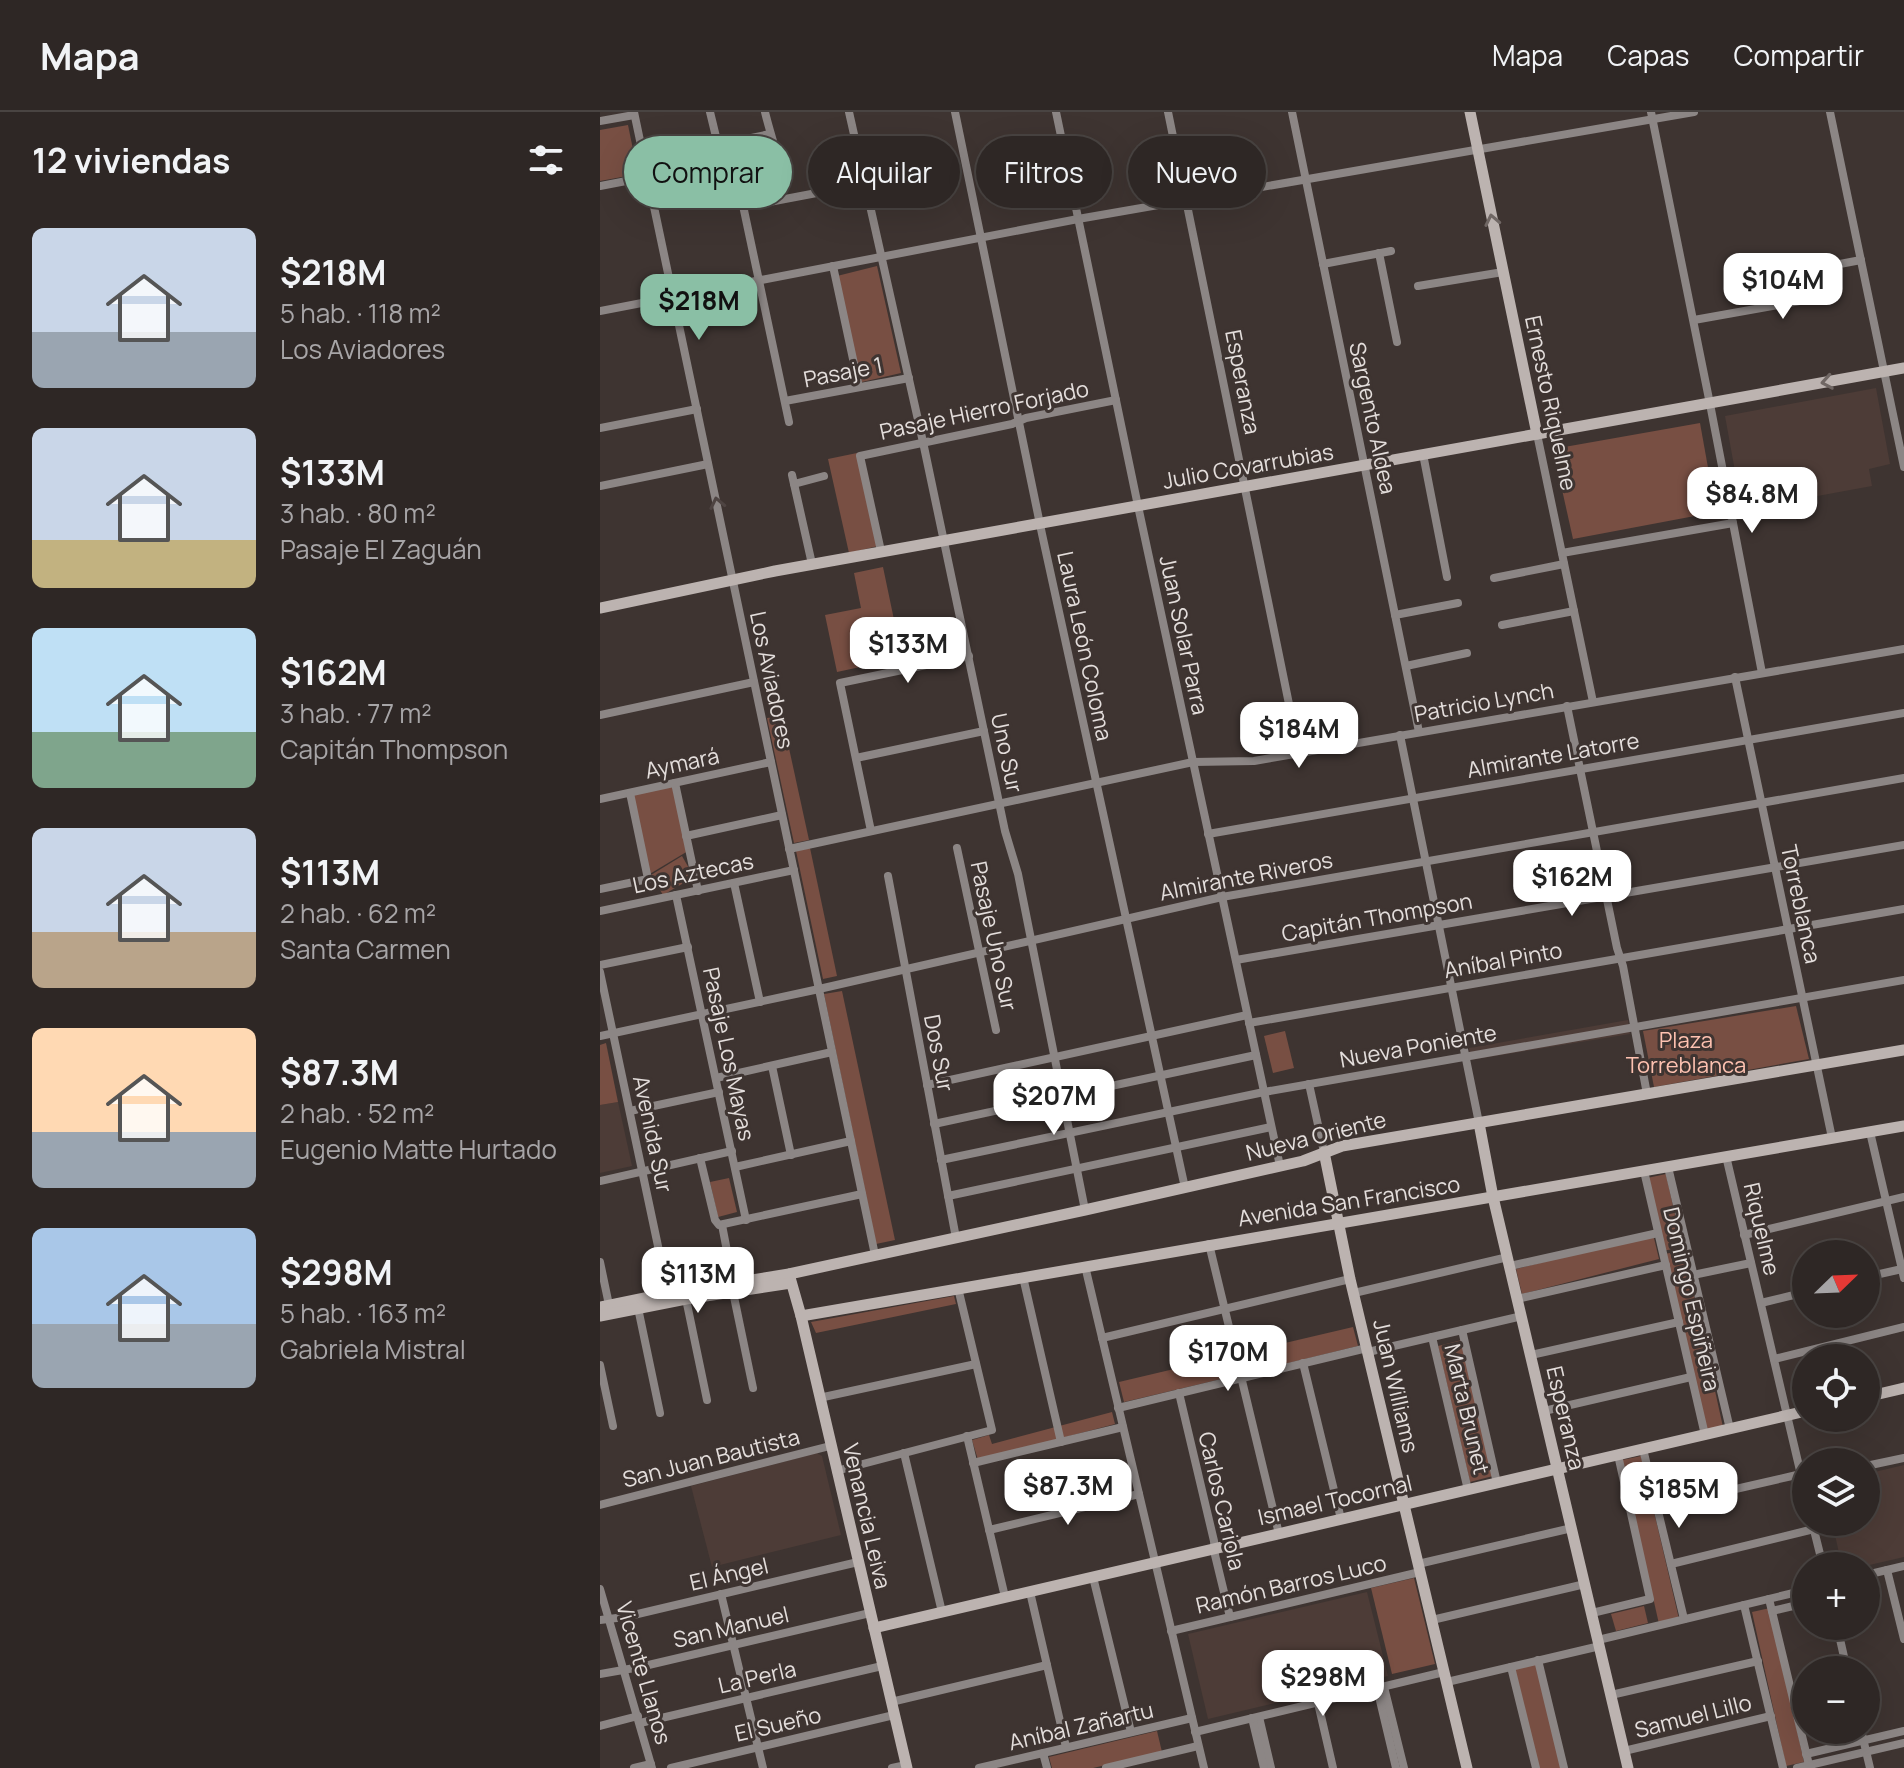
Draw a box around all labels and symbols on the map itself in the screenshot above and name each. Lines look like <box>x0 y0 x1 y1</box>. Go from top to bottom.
one-way arrow <box>1485 213 1502 227</box>
pin: $104M <box>1727 253 1839 321</box>
pin: $218M <box>643 274 755 342</box>
street label: Ernesto Riquelme <box>1518 313 1584 493</box>
street label: Esperanza <box>1218 327 1268 437</box>
street label: Sargento Aldea <box>1342 339 1404 497</box>
street label: Pasaje 1 <box>801 350 885 394</box>
street label: Pasaje Hierro Forjado <box>877 373 1091 447</box>
one-way arrow <box>1820 373 1834 390</box>
street label: Julio Covarrubias <box>1160 436 1336 496</box>
pin: $84.8M <box>1687 467 1817 535</box>
one-way arrow <box>709 497 726 510</box>
street label: Laura León Coloma <box>1050 548 1120 744</box>
street label: Juan Solar Parra <box>1153 553 1215 717</box>
street label: Los Aviadores <box>743 608 801 752</box>
pin: $133M <box>852 617 964 685</box>
street label: Patricio Lynch <box>1412 675 1556 729</box>
pin: $184M <box>1243 702 1355 770</box>
street label: Uno Sur <box>984 711 1030 796</box>
street label: Almirante Latorre <box>1464 725 1642 785</box>
street label: Aymará <box>642 741 722 785</box>
street label: Torreblanca <box>1774 842 1828 966</box>
street label: Almirante Riveros <box>1157 844 1335 908</box>
street label: Los Aztecas <box>630 846 756 900</box>
pin: $162M <box>1516 850 1628 918</box>
street label: Pasaje Uno Sur <box>964 859 1024 1013</box>
street label: Capitán Thompson <box>1279 885 1475 949</box>
street label: Aníbal Pinto <box>1441 935 1565 985</box>
street label: Pasaje Los Mayas <box>696 965 762 1143</box>
street label: Dos Sur <box>917 1012 961 1094</box>
street label: Nueva Poniente <box>1337 1017 1499 1075</box>
park label: Plaza Torreblanca <box>1626 1025 1746 1080</box>
pin: $207M <box>998 1069 1110 1137</box>
street label: Avenida Sur <box>626 1073 680 1195</box>
street label: Nueva Oriente <box>1243 1104 1389 1168</box>
street label: Avenida San Francisco <box>1236 1169 1462 1233</box>
street label: Riquelme <box>1737 1180 1787 1279</box>
street label: Domingo Espiñeira <box>1656 1204 1728 1394</box>
north arrow <box>1792 1240 1880 1328</box>
pin: $113M <box>642 1247 754 1315</box>
street label: Juan Williams <box>1366 1316 1426 1456</box>
pin: $170M <box>1172 1325 1284 1393</box>
street label: Marta Brunet <box>1437 1341 1497 1477</box>
street label: Esperanza <box>1539 1363 1593 1473</box>
street label: San Juan Bautista <box>619 1421 803 1495</box>
street label: Carlos Cariola <box>1191 1429 1253 1573</box>
street label: Venancia Leiva <box>836 1440 898 1592</box>
pin: $87.3M <box>1003 1459 1133 1527</box>
pin: $185M <box>1623 1462 1735 1530</box>
street label: Ismael Tocornal <box>1255 1468 1415 1532</box>
street label: Ramón Barros Luco <box>1193 1548 1389 1620</box>
street label: El Ángel <box>687 1550 771 1598</box>
street label: Vicente Llanos <box>609 1598 679 1748</box>
street label: San Manuel <box>670 1599 792 1655</box>
pin: $298M <box>1267 1650 1379 1718</box>
street label: La Perla <box>715 1653 799 1701</box>
street label: Samuel Lillo <box>1631 1687 1755 1745</box>
street label: Aníbal Zañartu <box>1006 1695 1156 1757</box>
street label: El Sueño <box>732 1700 824 1748</box>

